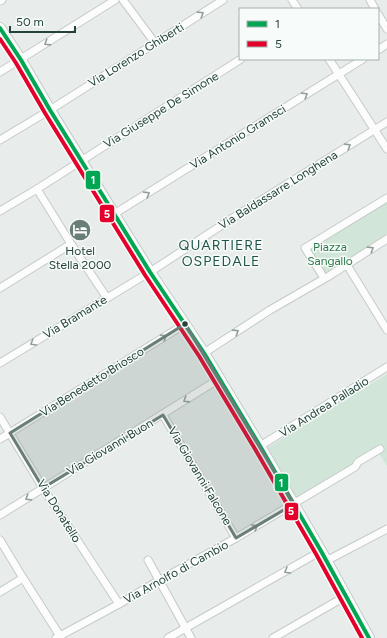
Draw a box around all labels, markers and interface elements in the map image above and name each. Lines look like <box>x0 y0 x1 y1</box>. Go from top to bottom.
scale bar <box>10 8 75 34</box>
legend <box>239 8 379 60</box>
one-way arrow <box>197 11 204 18</box>
text: 50 m <box>16 15 44 29</box>
text: 1 <box>275 17 280 31</box>
street label: Via Lorenzo Ghiberti <box>86 20 186 90</box>
text: 5 <box>275 37 282 51</box>
one-way arrow <box>44 38 51 46</box>
street label: Via Giuseppe De Simone <box>101 69 221 151</box>
one-way arrow <box>300 93 307 100</box>
street label: Via Antonio Gramsci <box>188 102 288 172</box>
one-way arrow <box>344 144 351 151</box>
street label: Via Baldassarre Longhena <box>216 148 340 232</box>
line badge: 1 <box>85 170 101 190</box>
text: 1 <box>91 174 95 187</box>
one-way arrow <box>143 191 150 199</box>
line badge: 5 <box>99 204 115 223</box>
text: 5 <box>104 208 110 221</box>
hotel icon: Hotel Stella 2000 <box>67 217 93 243</box>
district label: QUARTIERE OSPEDALE <box>179 237 263 270</box>
park label: Piazza Sangallo <box>307 240 353 268</box>
place label: Hotel Stella 2000 <box>49 244 112 272</box>
one-way arrow <box>367 247 374 254</box>
street label: Via Bramante <box>41 292 110 341</box>
unlabelled marker <box>180 319 190 329</box>
one-way arrow <box>232 330 239 337</box>
one-way arrow <box>160 334 167 342</box>
one-way arrow <box>30 339 37 346</box>
street label: Via Benedetto Briosco <box>37 344 147 420</box>
street label: Via Andrea Palladio <box>277 374 371 440</box>
one-way arrow <box>183 395 190 403</box>
street label: Via Giovanni Buon <box>64 416 156 478</box>
street label: Via Giovanni Falcone <box>165 424 235 528</box>
line badge: 1 <box>274 473 289 492</box>
street label: Via Donatello <box>34 477 84 545</box>
text: 1 <box>279 477 283 490</box>
one-way arrow <box>25 493 32 500</box>
line badge: 5 <box>284 502 299 521</box>
text: 5 <box>288 505 294 518</box>
one-way arrow <box>251 524 258 532</box>
street label: Via Arnolfo di Cambio <box>121 537 231 607</box>
one-way arrow <box>284 566 291 573</box>

